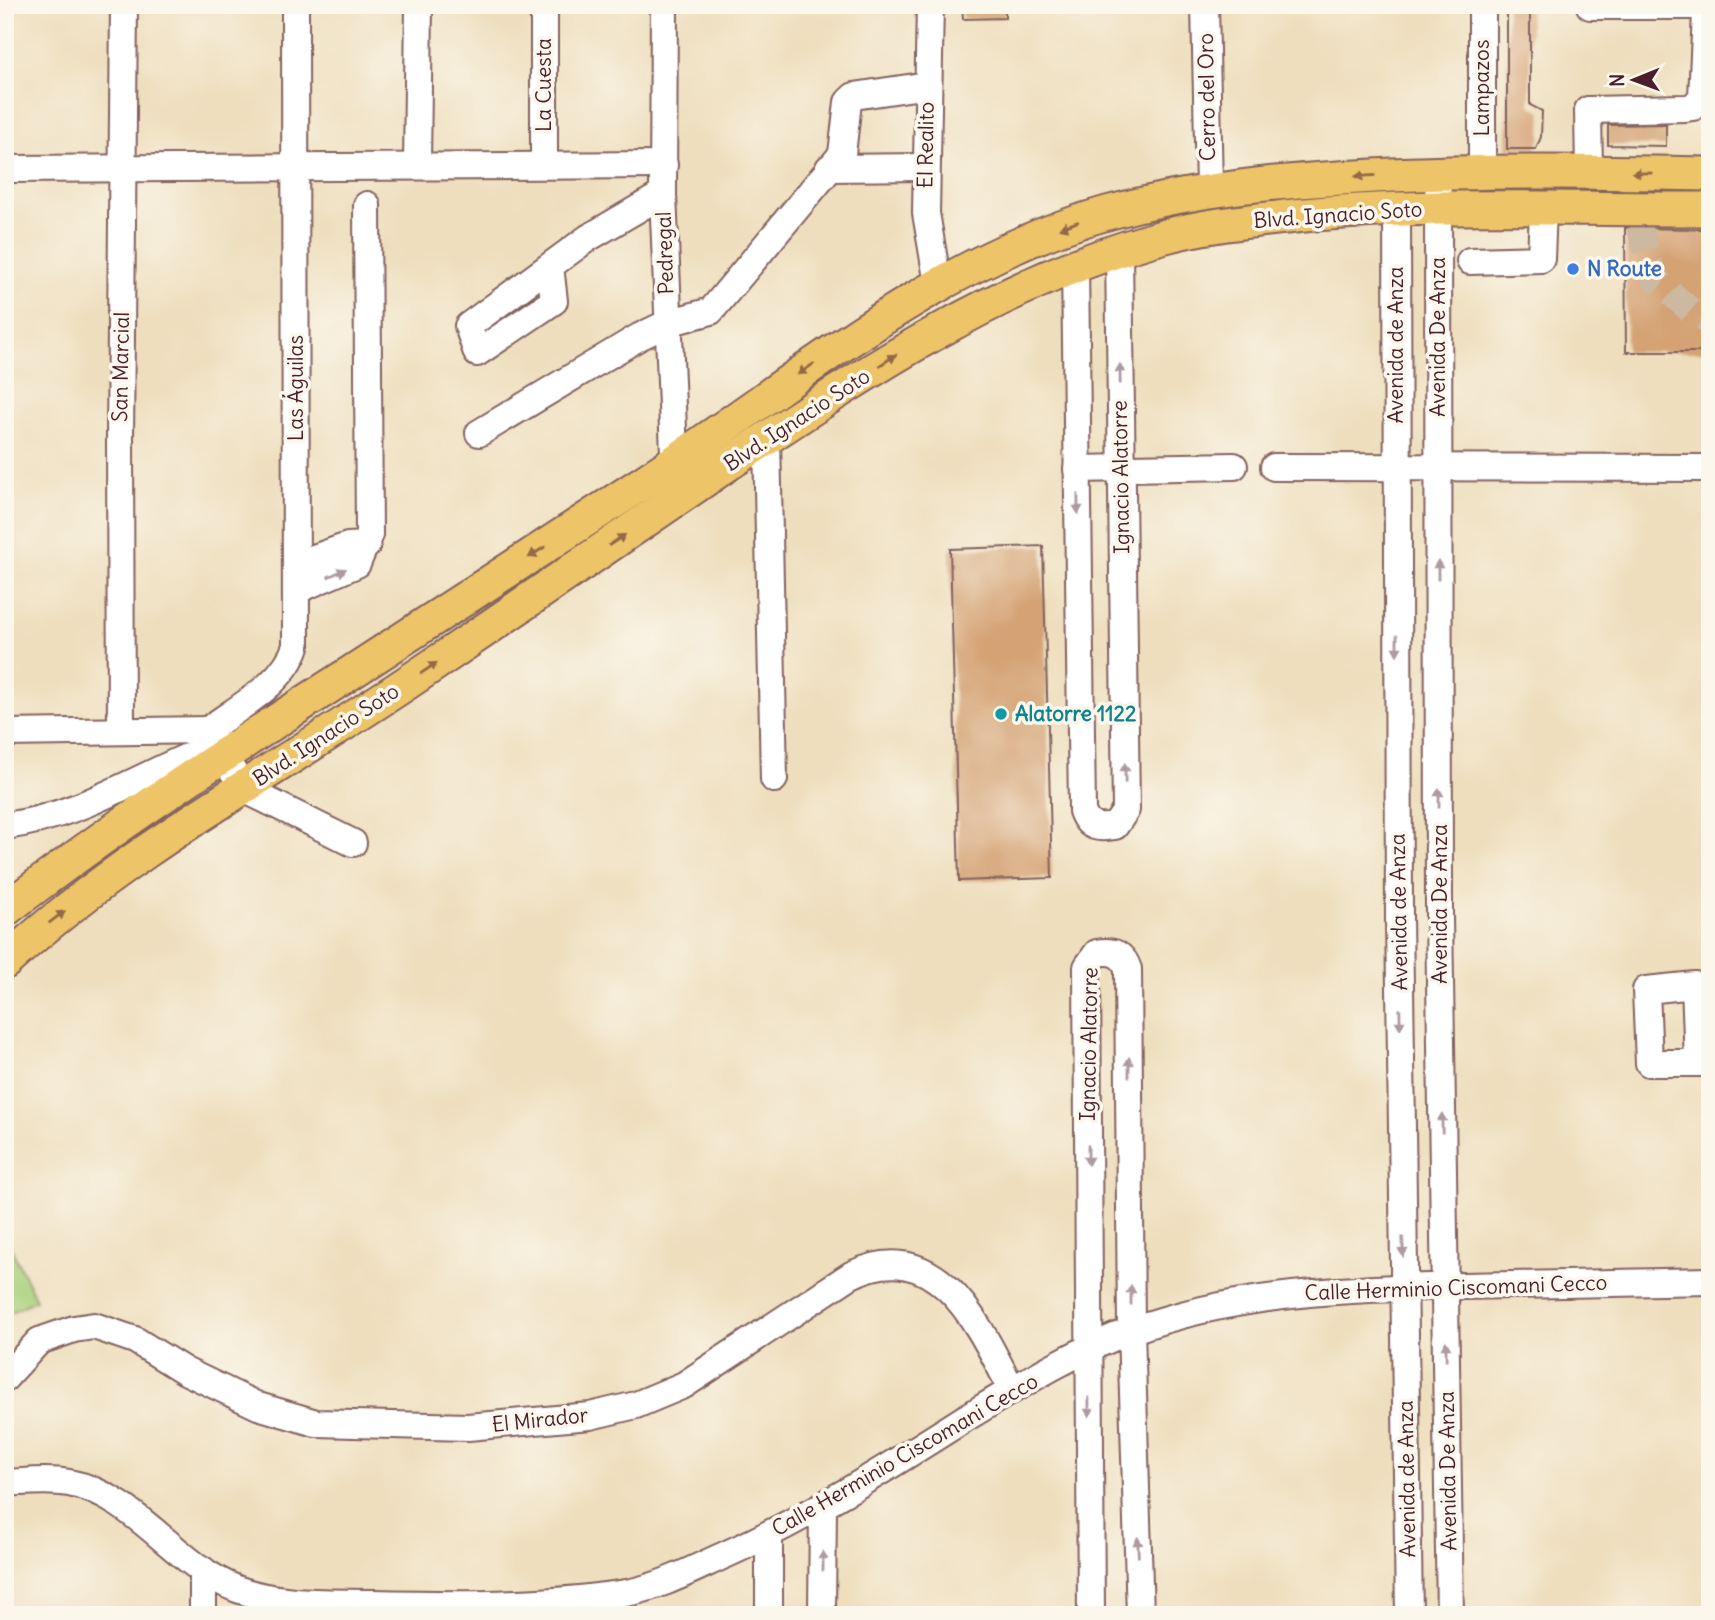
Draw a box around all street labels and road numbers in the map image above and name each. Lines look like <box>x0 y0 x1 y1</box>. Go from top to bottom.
street label: Cerro del Oro <box>1192 33 1221 161</box>
street label: La Cuesta <box>530 38 557 132</box>
street label: Lampazos <box>1468 40 1495 136</box>
street label: El Realito <box>911 101 940 189</box>
street label: Blvd. Ignacio Soto <box>1253 195 1423 234</box>
street label: Pedregal <box>650 211 679 295</box>
street label: Avenida De Anza <box>1424 257 1451 417</box>
street label: Avenida de Anza <box>1382 266 1409 424</box>
street label: San Marcial <box>106 312 135 422</box>
street label: Las Águilas <box>282 335 309 441</box>
street label: Blvd. Ignacio Soto <box>718 362 875 477</box>
street label: Ignacio Alatorre <box>1106 400 1135 554</box>
street label: Blvd. Ignacio Soto <box>247 677 404 792</box>
street label: Avenida De Anza <box>1426 824 1453 984</box>
street label: Avenida de Anza <box>1384 833 1413 991</box>
street label: Ignacio Alatorre <box>1074 967 1103 1121</box>
street label: Calle Herminio Ciscomani Cecco <box>1304 1269 1608 1306</box>
street label: Calle Herminio Ciscomani Cecco <box>767 1367 1043 1542</box>
street label: Avenida De Anza <box>1433 1391 1462 1551</box>
street label: Avenida de Anza <box>1392 1400 1421 1558</box>
street label: El Mirador <box>490 1401 590 1438</box>

